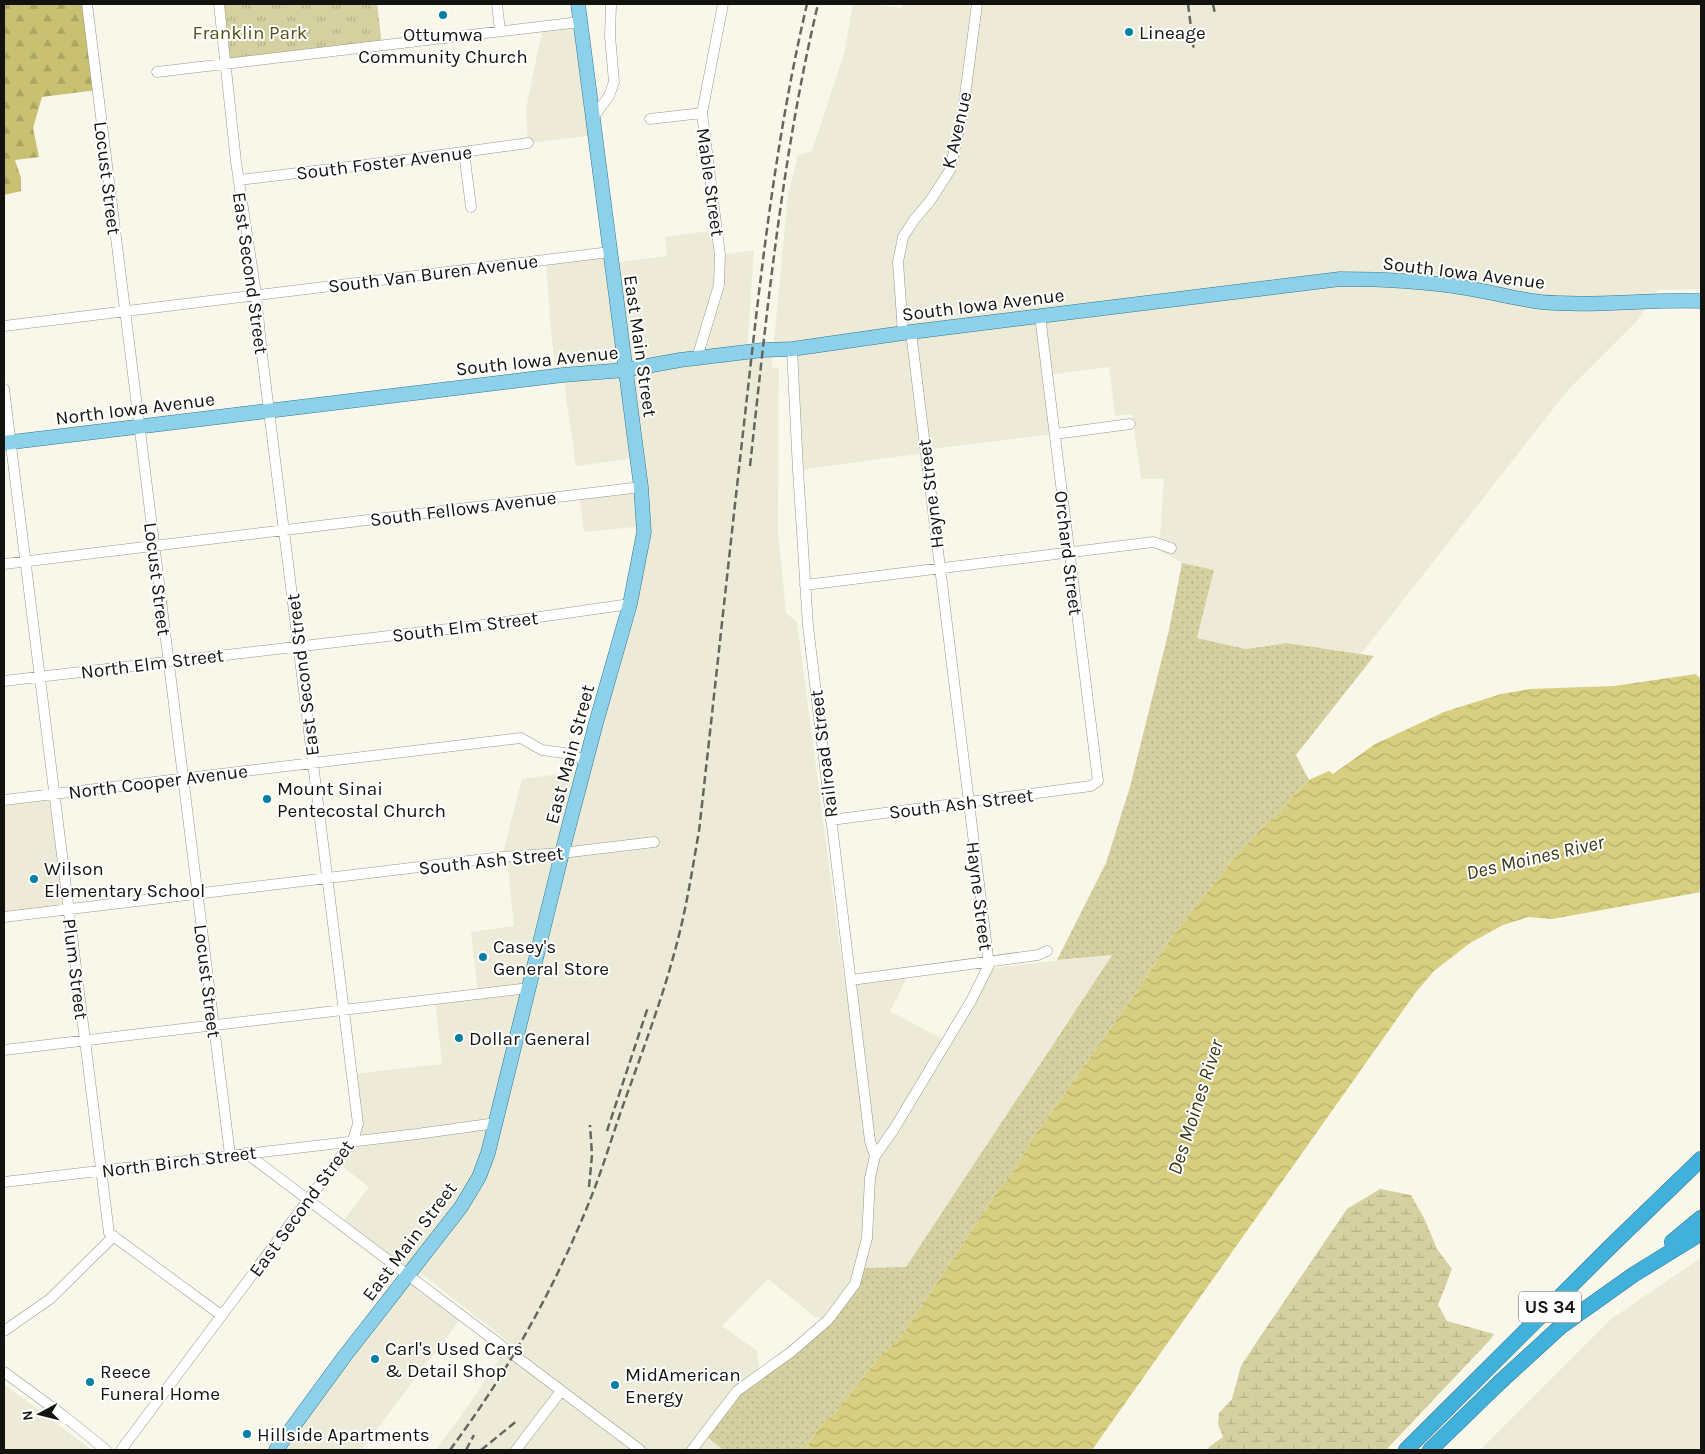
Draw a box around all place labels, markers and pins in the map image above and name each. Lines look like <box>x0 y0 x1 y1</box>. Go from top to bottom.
marker: Ottumwa Community Church <box>437 9 449 21</box>
place label: Lineage <box>1139 22 1206 44</box>
place label: Ottumwa Community Church <box>358 24 528 68</box>
marker: Lineage <box>1123 26 1135 38</box>
place label: Mount Sinai Pentecostal Church <box>277 778 446 822</box>
marker: Mount Sinai Pentecostal Church <box>261 793 273 805</box>
place label: Wilson Elementary School <box>44 858 205 902</box>
marker: Wilson Elementary School <box>28 873 40 885</box>
place label: Casey's General Store <box>493 936 609 980</box>
marker: Casey's General Store <box>477 951 489 963</box>
place label: Dollar General <box>469 1028 590 1050</box>
marker: Dollar General <box>453 1032 465 1044</box>
place label: Carl's Used Cars & Detail Shop <box>385 1338 523 1382</box>
marker: Carl's Used Cars & Detail Shop <box>369 1353 381 1365</box>
place label: Reece Funeral Home <box>100 1361 220 1405</box>
place label: MidAmerican Energy <box>625 1364 741 1408</box>
marker: Reece Funeral Home <box>84 1376 96 1388</box>
marker: MidAmerican Energy <box>609 1379 621 1391</box>
place label: Hillside Apartments <box>257 1424 430 1446</box>
marker: Hillside Apartments <box>241 1428 253 1440</box>

